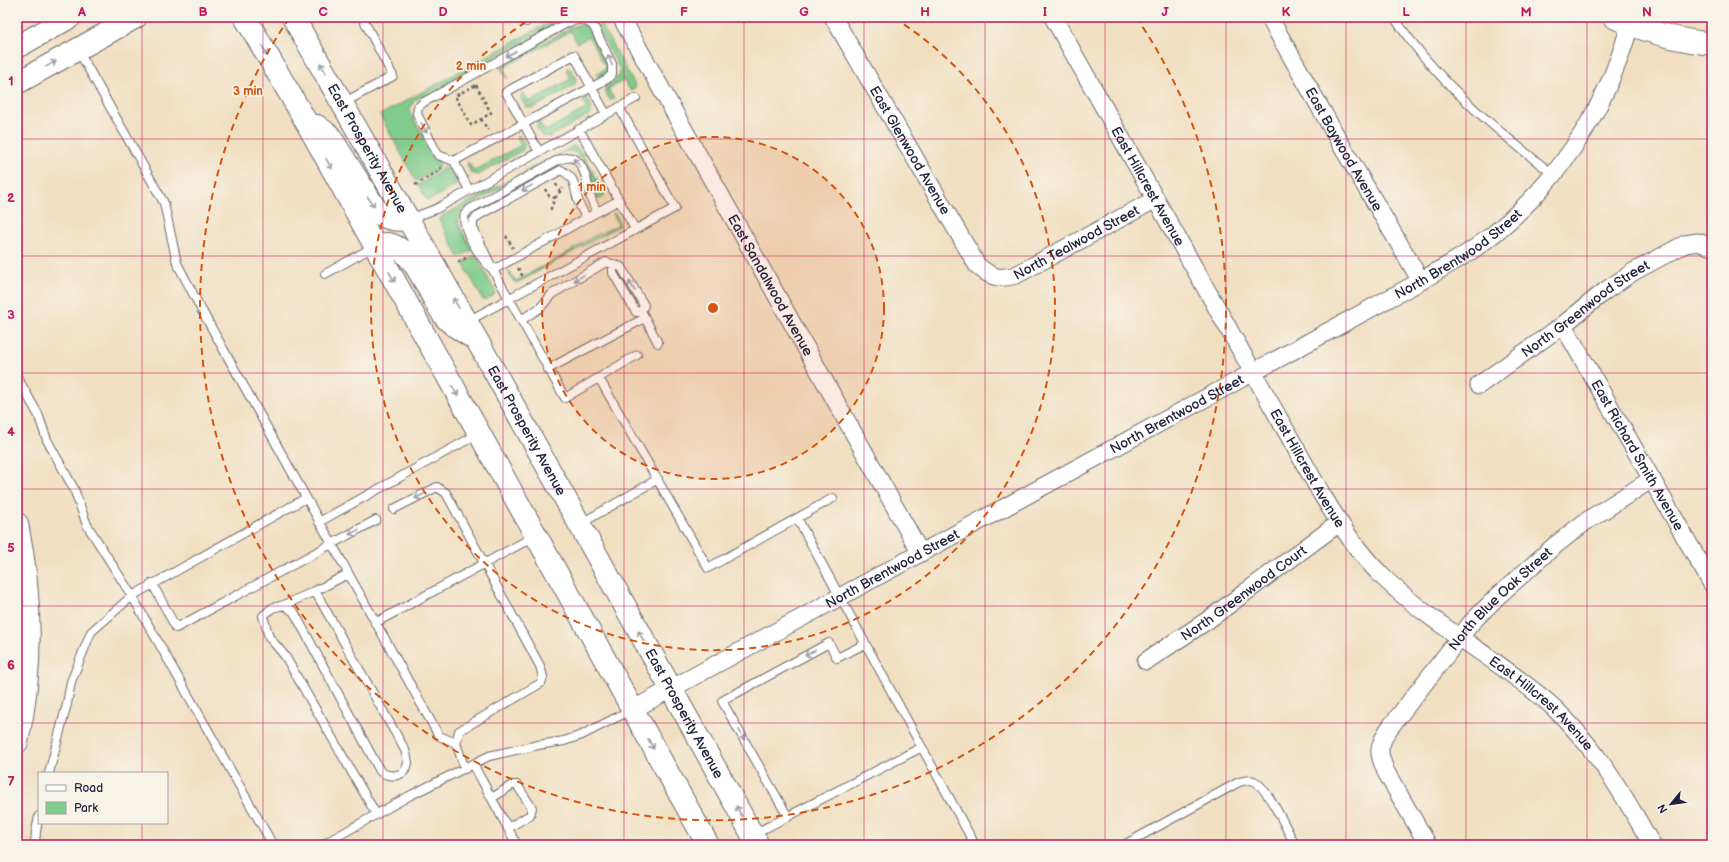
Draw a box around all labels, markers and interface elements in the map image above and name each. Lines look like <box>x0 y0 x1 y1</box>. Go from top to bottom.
text: A <box>77 4 86 20</box>
text: B <box>198 4 208 20</box>
text: C <box>318 4 328 20</box>
text: D <box>438 4 448 20</box>
text: E <box>560 4 569 20</box>
text: F <box>680 4 688 20</box>
text: G <box>799 4 809 20</box>
text: H <box>920 4 930 20</box>
text: I <box>1043 4 1047 20</box>
text: J <box>1161 4 1169 20</box>
text: K <box>1282 4 1291 20</box>
text: L <box>1402 4 1410 20</box>
text: M <box>1520 4 1532 20</box>
text: N <box>1642 4 1652 20</box>
one-way arrow <box>261 45 269 57</box>
one-way arrow <box>505 51 517 58</box>
one-way arrow <box>605 54 613 66</box>
text: 2 min <box>456 59 486 74</box>
one-way arrow <box>45 60 57 67</box>
one-way arrow <box>318 62 326 74</box>
text: 1 <box>8 73 14 89</box>
street label: East Prosperity Avenue <box>324 81 411 216</box>
street label: East Glenwood Avenue <box>866 83 954 218</box>
text: 3 min <box>233 84 263 99</box>
street label: East Baywood Avenue <box>1301 84 1386 214</box>
one-way arrow <box>420 121 428 133</box>
street label: East Hillcrest Avenue <box>1107 124 1188 249</box>
one-way arrow <box>326 157 333 169</box>
one-way arrow <box>573 158 582 169</box>
text: 1 min <box>578 180 606 195</box>
one-way arrow <box>521 185 533 192</box>
text: 2 <box>7 190 15 206</box>
one-way arrow <box>367 196 375 207</box>
street label: North Tealwood Street <box>1010 201 1143 284</box>
street label: North Brentwood Street <box>1392 205 1526 303</box>
street label: East Sandalwood Avenue <box>724 212 817 359</box>
street label: North Greenwood Street <box>1518 257 1653 361</box>
one-way arrow <box>389 271 397 283</box>
one-way arrow <box>573 275 585 283</box>
one-way arrow <box>628 281 636 292</box>
one-way arrow <box>451 297 459 309</box>
centre of rings <box>706 301 720 315</box>
text: 3 <box>7 307 15 323</box>
street label: East Prosperity Avenue <box>484 363 570 498</box>
street label: North Brentwood Street <box>1107 371 1247 457</box>
street label: East Richard Smith Avenue <box>1587 377 1687 534</box>
one-way arrow <box>452 385 460 397</box>
street label: East Hillcrest Avenue <box>1266 406 1348 531</box>
text: 4 <box>7 424 15 440</box>
one-way arrow <box>414 492 426 500</box>
street label: North Brentwood Street <box>822 525 963 612</box>
one-way arrow <box>348 529 360 536</box>
text: 5 <box>7 540 15 556</box>
street label: North Greenwood Court <box>1178 542 1311 645</box>
street label: North Blue Oak Street <box>1445 544 1556 654</box>
one-way arrow <box>637 631 645 643</box>
street label: East Prosperity Avenue <box>641 646 727 782</box>
one-way arrow <box>804 650 816 658</box>
street label: East Hillcrest Avenue <box>1486 653 1597 754</box>
text: 6 <box>7 657 15 673</box>
one-way arrow <box>738 729 746 741</box>
one-way arrow <box>648 738 656 750</box>
legend <box>38 772 168 824</box>
text: 7 <box>7 774 15 790</box>
text: Road <box>74 781 103 796</box>
north arrow <box>1651 784 1691 824</box>
text: Park <box>74 801 98 816</box>
text: N <box>1655 802 1670 815</box>
one-way arrow <box>734 805 742 817</box>

